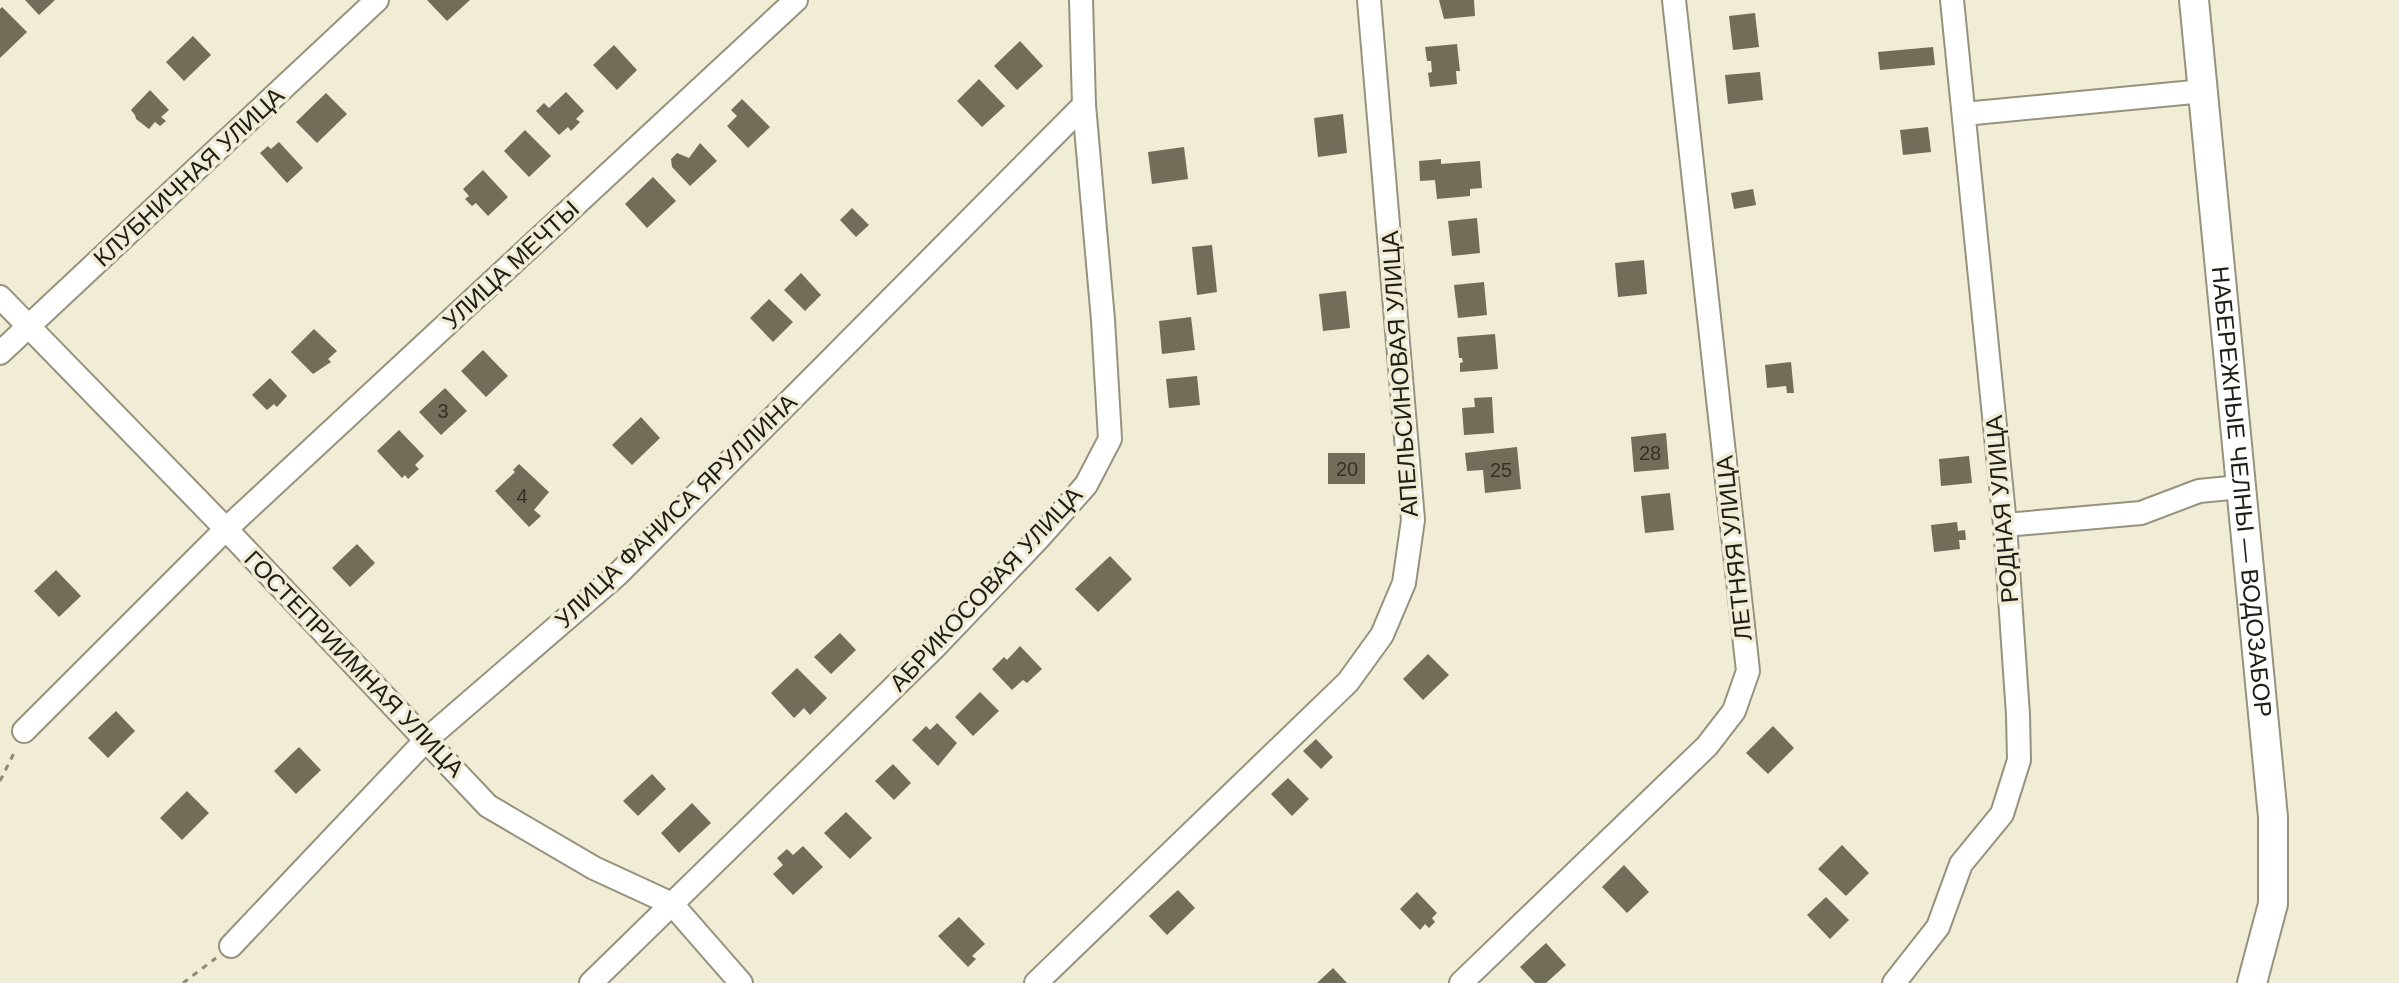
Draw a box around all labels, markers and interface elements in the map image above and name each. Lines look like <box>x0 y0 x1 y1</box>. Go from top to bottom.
street label: КЛУБНИЧНАЯ УЛИЦА <box>88 82 289 272</box>
street label: УЛИЦА МЕЧТЫ <box>437 195 584 334</box>
street label: АПЕЛЬСИНОВАЯ УЛИЦА <box>1376 230 1423 518</box>
street label: НАБЕРЕЖНЫЕ ЧЕЛНЫ — ВОДОЗАБОР <box>2207 265 2277 719</box>
street label: УЛИЦА ФАНИСА ЯРУЛЛИНА <box>549 388 802 633</box>
house number: 3 <box>437 400 449 422</box>
street label: РОДНАЯ УЛИЦА <box>1980 414 2023 604</box>
house number: 28 <box>1639 442 1661 464</box>
street label: ЛЕТНЯЯ УЛИЦА <box>1710 454 1757 642</box>
house number: 20 <box>1336 458 1358 480</box>
house number: 25 <box>1490 459 1512 481</box>
street label: АБРИКОСОВАЯ УЛИЦА <box>884 481 1087 696</box>
house number: 4 <box>516 485 528 507</box>
street label: ГОСТЕПРИИМНАЯ УЛИЦА <box>239 545 470 782</box>

